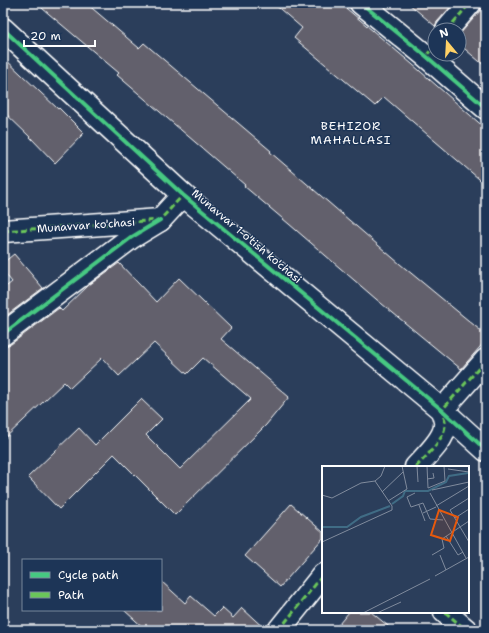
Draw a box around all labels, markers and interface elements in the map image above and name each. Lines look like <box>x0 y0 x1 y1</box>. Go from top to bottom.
scale bar <box>24 22 95 48</box>
north arrow <box>427 22 467 62</box>
text: N <box>438 24 451 41</box>
text: 20 m <box>30 28 61 44</box>
district label: BEHIZOR MAHALLASI <box>311 118 391 148</box>
street label: Munavvar 1-o'tish ko'chasi <box>189 186 305 287</box>
street label: Munavvar ko'chasi <box>36 215 136 236</box>
inset map <box>322 466 469 613</box>
legend <box>22 559 162 611</box>
text: Cycle path <box>58 567 119 583</box>
text: Path <box>58 587 84 603</box>

